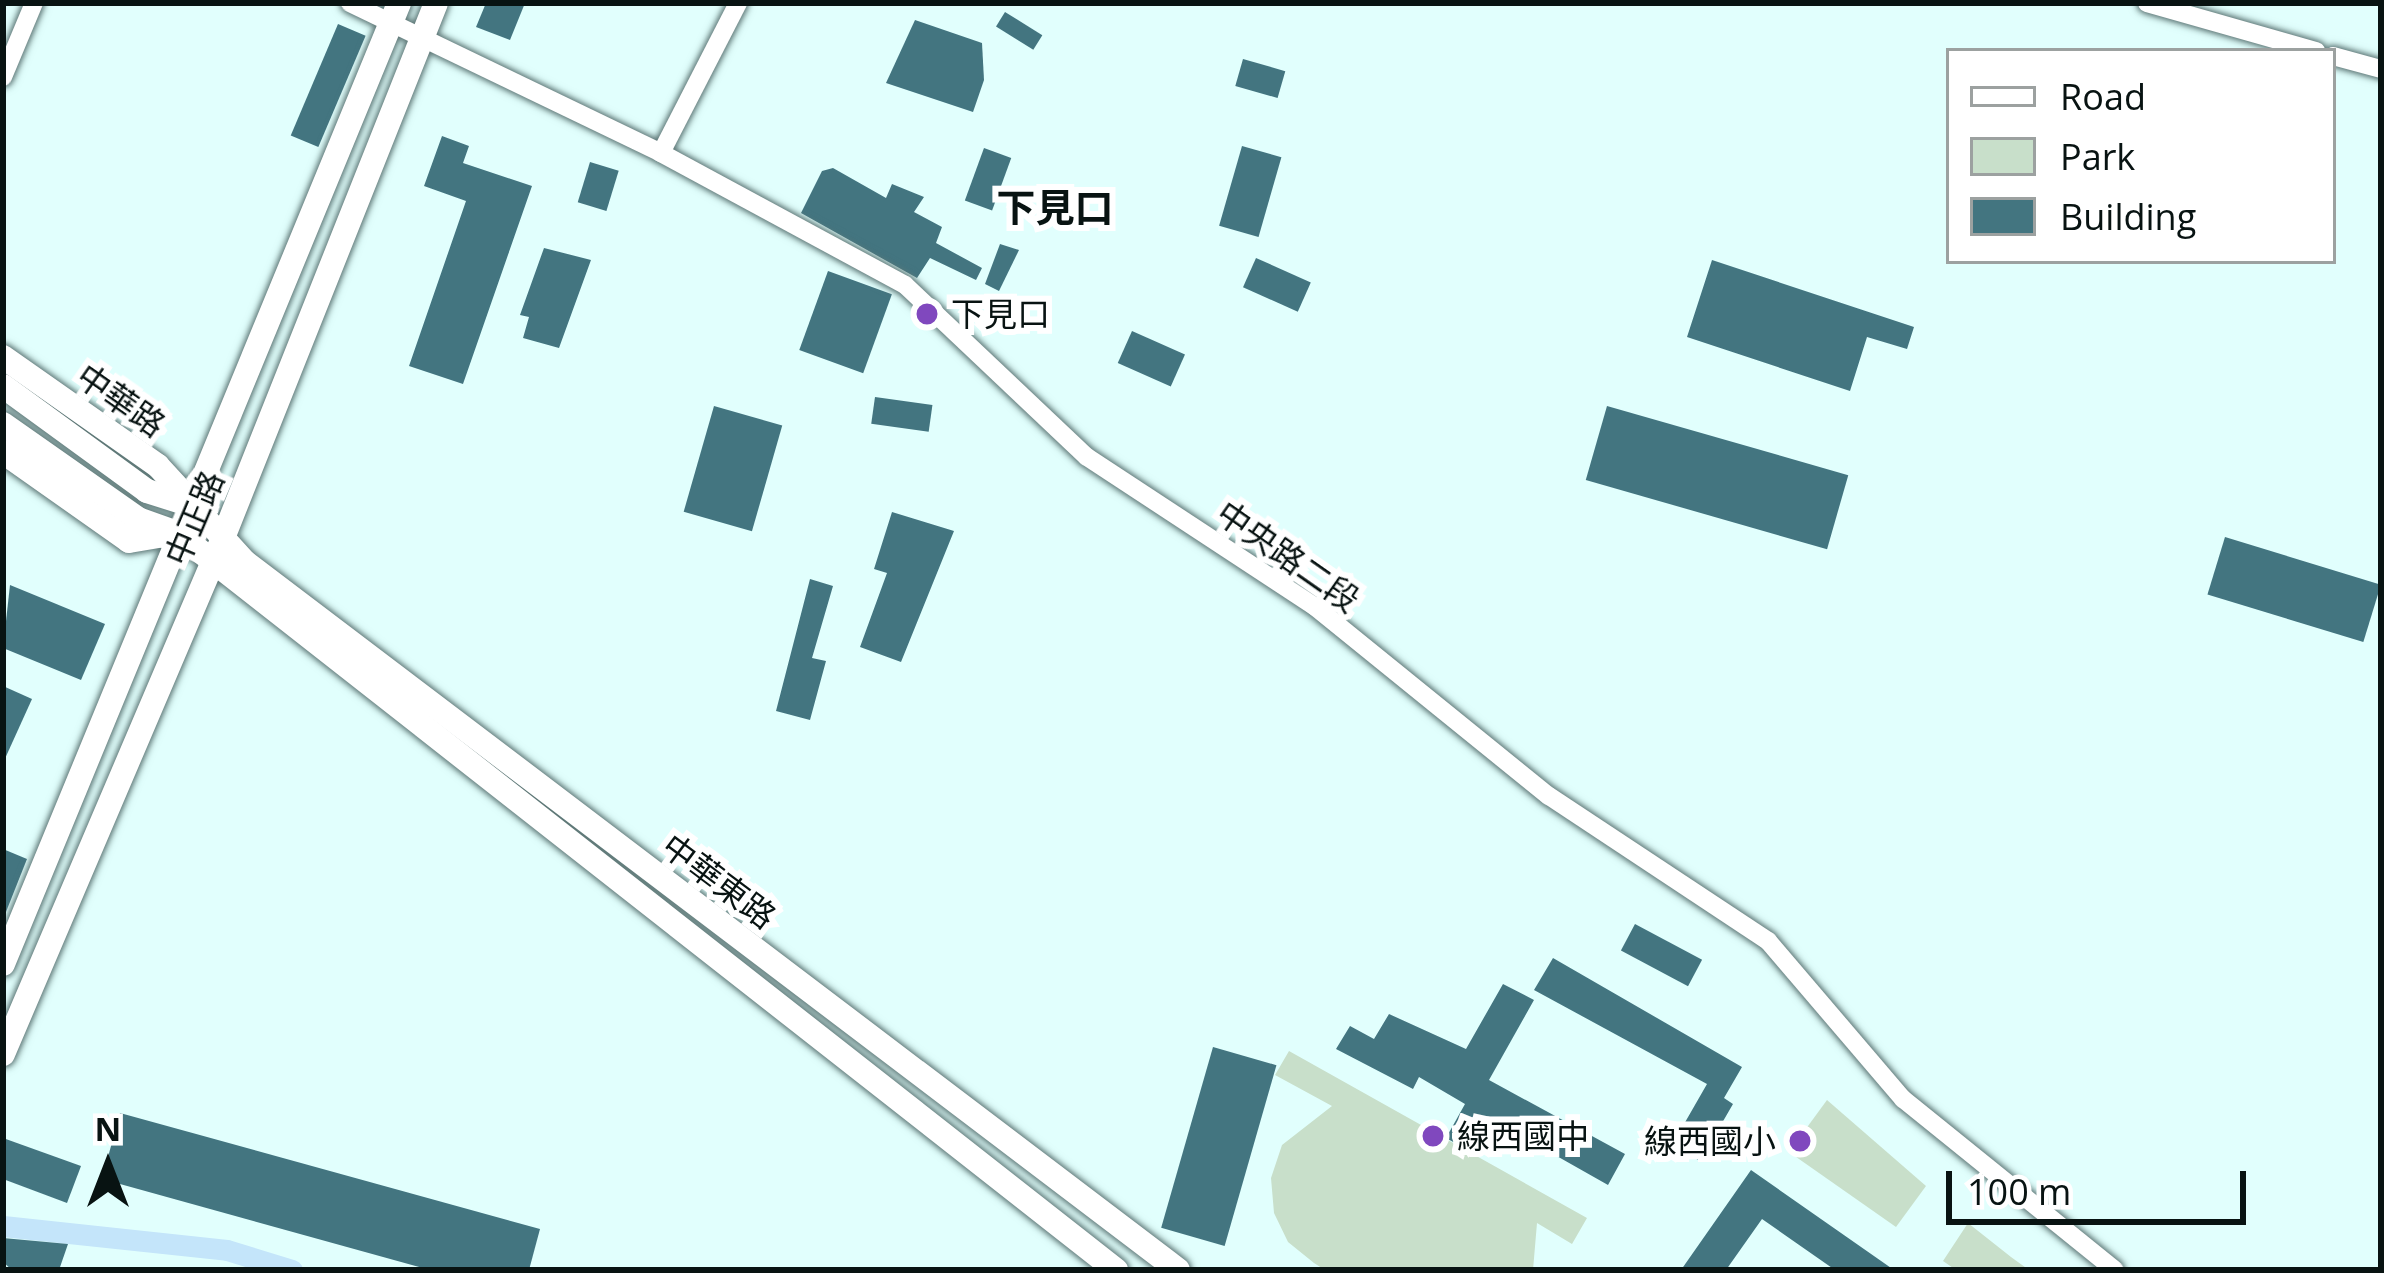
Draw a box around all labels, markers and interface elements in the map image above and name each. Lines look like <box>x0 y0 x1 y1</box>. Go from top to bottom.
legend <box>1946 48 2336 264</box>
text: Road <box>2060 72 2146 121</box>
text: Park <box>2060 132 2135 181</box>
district label: 下見口 <box>997 184 1113 230</box>
text: Building <box>2060 192 2196 241</box>
place label: 下見口 <box>951 294 1050 334</box>
marker: 下見口 <box>914 301 940 327</box>
street label: 中華路 <box>69 355 173 445</box>
street label: 中正路 <box>156 465 232 571</box>
street label: 中央路二段 <box>1209 492 1367 620</box>
street label: 中華東路 <box>654 825 784 937</box>
north arrow <box>48 1105 168 1225</box>
text: N <box>95 1106 121 1151</box>
place label: 線西國中 <box>1457 1116 1589 1156</box>
place label: 線西國小 <box>1644 1121 1776 1161</box>
marker: 線西國中 <box>1420 1123 1446 1149</box>
marker: 線西國小 <box>1787 1128 1813 1154</box>
scale bar <box>1952 1147 2252 1221</box>
text: 100 m <box>1967 1167 2071 1216</box>

